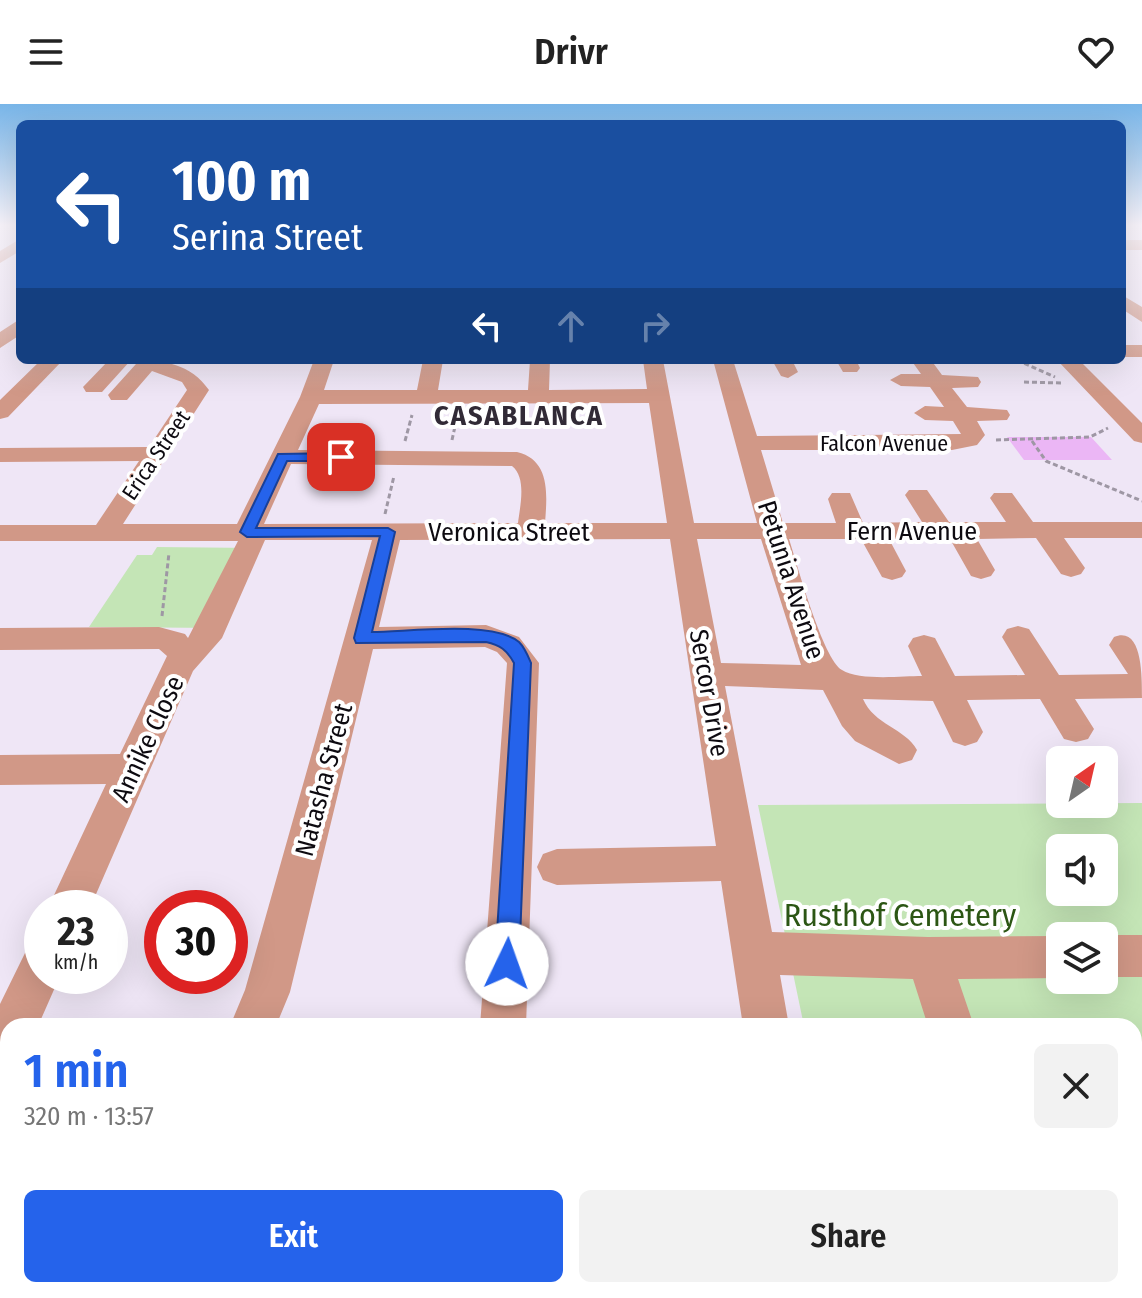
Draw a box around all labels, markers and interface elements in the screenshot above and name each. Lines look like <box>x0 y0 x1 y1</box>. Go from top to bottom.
icon: menu <box>24 30 68 74</box>
text: Drivr <box>534 30 608 74</box>
icon: heart <box>1074 30 1118 74</box>
text: 100 m <box>172 148 311 215</box>
icon: left <box>40 152 144 256</box>
text: Serina Street <box>172 216 363 260</box>
icon: left <box>465 304 509 348</box>
icon: ahead <box>549 304 593 348</box>
icon: right <box>633 304 677 348</box>
district label: CASABLANCA <box>434 399 604 432</box>
street label: Erica Street <box>116 404 196 505</box>
pin <box>307 423 375 491</box>
street label: Falcon Avenue <box>820 430 948 457</box>
icon: arrive <box>319 435 363 479</box>
street label: Petunia Avenue <box>751 497 831 663</box>
street label: Fern Avenue <box>847 516 977 547</box>
street label: Veronica Street <box>428 517 590 548</box>
street label: Sercor Drive <box>683 627 735 759</box>
street label: Annike Close <box>105 671 191 807</box>
street label: Natasha Street <box>289 700 359 860</box>
north arrow <box>1046 746 1118 818</box>
map controls <box>1046 746 1118 994</box>
button: sound <box>1046 834 1118 906</box>
speed limit sign: 30 <box>144 890 248 994</box>
park label: Rusthof Cemetery <box>784 896 1017 934</box>
text: 23 <box>57 908 95 956</box>
position arrow <box>465 922 549 1006</box>
button: layers <box>1046 922 1118 994</box>
text: km/h <box>54 950 98 974</box>
text: 1 min <box>24 1042 129 1100</box>
button: close <box>1034 1044 1118 1128</box>
text: 320 m · 13:57 <box>24 1101 154 1132</box>
button: Exit <box>24 1190 563 1282</box>
button: Share <box>579 1190 1118 1282</box>

